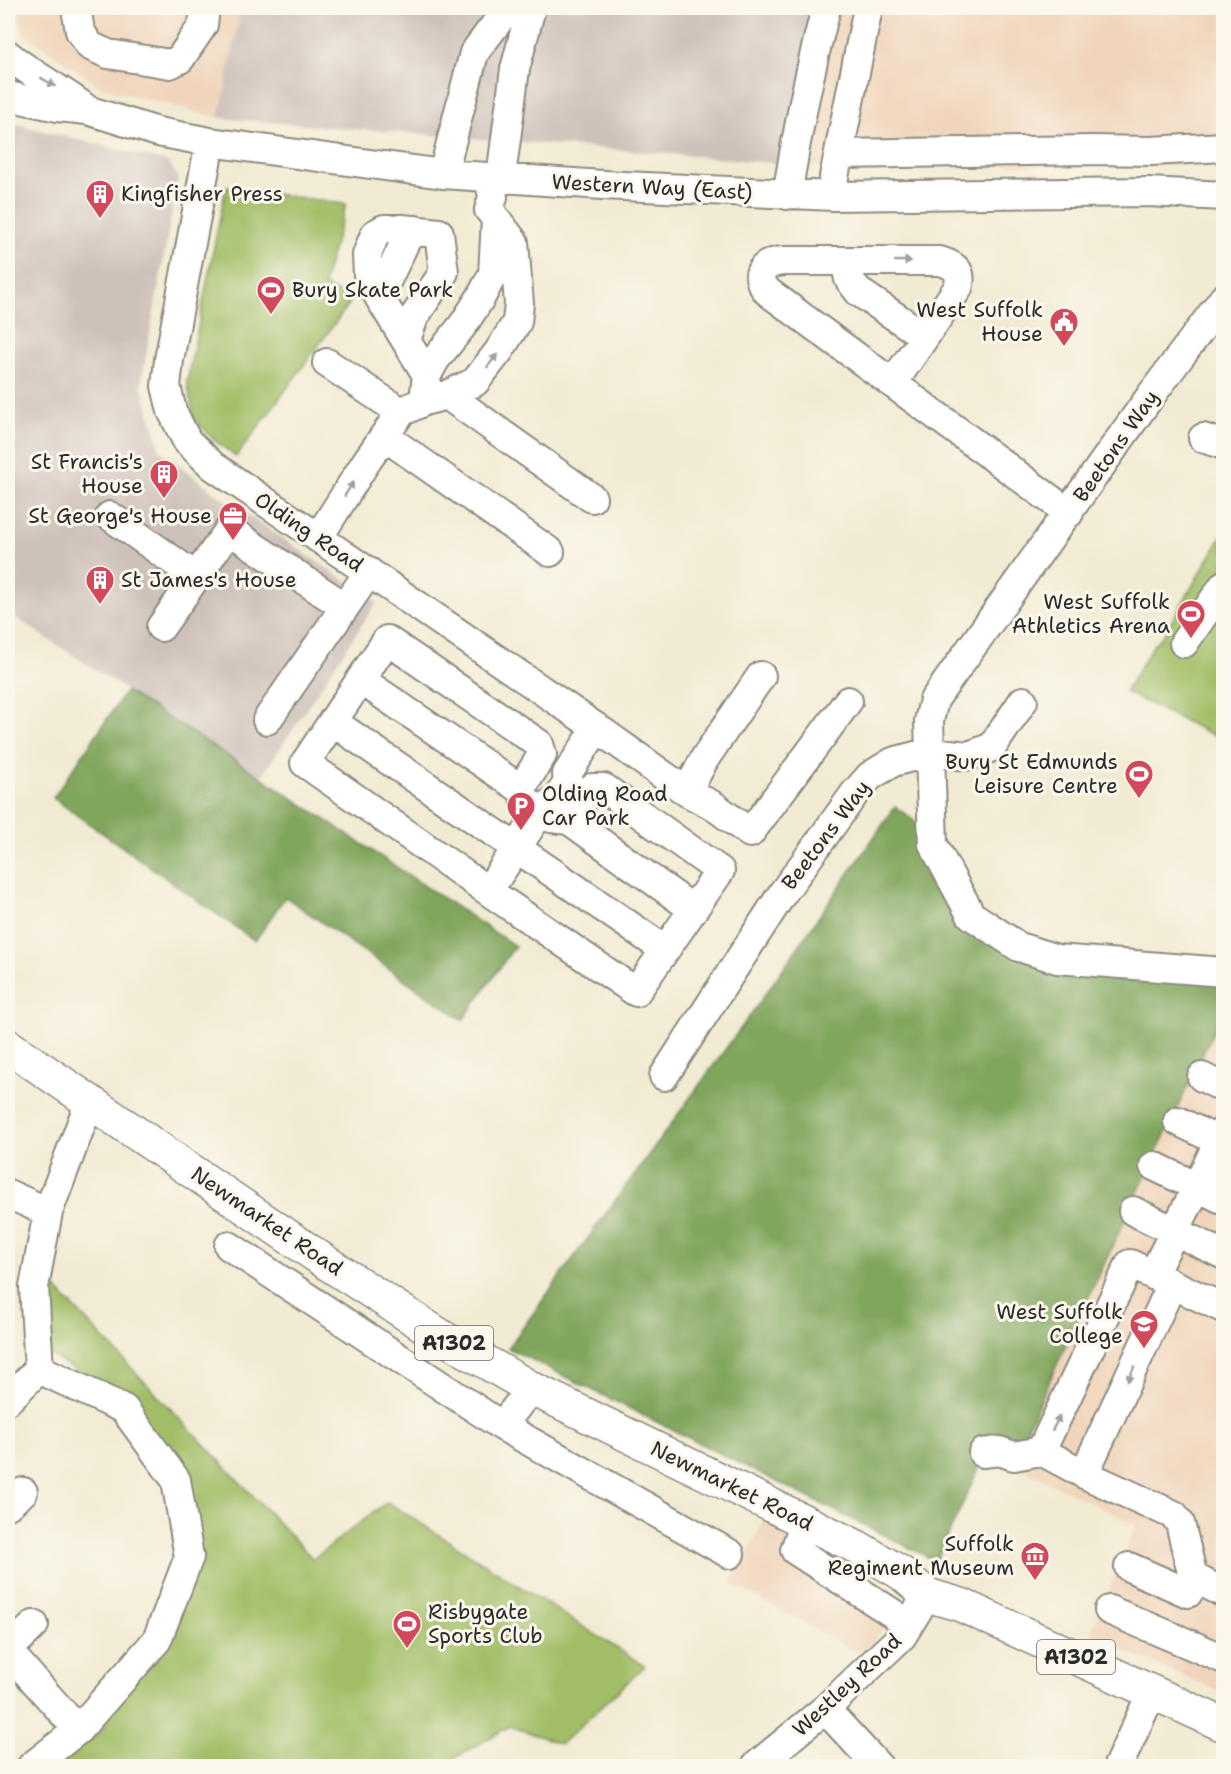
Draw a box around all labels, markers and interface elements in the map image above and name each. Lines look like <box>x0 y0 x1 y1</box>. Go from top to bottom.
one-way arrow <box>40 76 56 87</box>
street label: Western Way (East) <box>551 168 753 206</box>
building icon: Kingfisher Press <box>84 178 116 220</box>
place label: Kingfisher Press <box>121 180 283 208</box>
one-way arrow <box>894 256 913 266</box>
sports icon: Bury Skate Park <box>255 274 287 316</box>
place label: Bury Skate Park <box>292 276 453 304</box>
place label: West Suffolk House <box>916 296 1043 348</box>
public building icon: West Suffolk House <box>1048 306 1080 348</box>
one-way arrow <box>486 353 498 368</box>
street label: Beetons Way <box>1067 384 1165 508</box>
place label: St Francis's House <box>31 448 143 500</box>
building icon: St Francis's House <box>148 458 180 500</box>
one-way arrow <box>344 480 355 497</box>
street label: Olding Road <box>249 485 369 579</box>
office icon: St George's House <box>217 500 249 542</box>
place label: St George's House <box>28 502 212 530</box>
building icon: St James's House <box>84 564 116 606</box>
place label: St James's House <box>121 566 297 594</box>
place label: West Suffolk Athletics Arena <box>1012 588 1170 640</box>
sports icon: West Suffolk Athletics Arena <box>1175 598 1207 640</box>
place label: Bury St Edmunds Leisure Centre <box>945 748 1118 800</box>
sports icon: Bury St Edmunds Leisure Centre <box>1123 758 1155 800</box>
street label: Beetons Way <box>775 774 877 896</box>
place label: Olding Road Car Park <box>542 780 668 832</box>
parking icon: Olding Road Car Park <box>505 790 537 832</box>
street label: Newmarket Road <box>186 1160 348 1282</box>
place label: West Suffolk College <box>996 1298 1123 1350</box>
school or university icon: West Suffolk College <box>1128 1308 1160 1350</box>
road number: A1302 <box>415 1326 493 1360</box>
one-way arrow <box>1126 1365 1136 1383</box>
one-way arrow <box>1051 1415 1060 1432</box>
street label: Newmarket Road <box>646 1434 818 1538</box>
place label: Suffolk Regiment Museum <box>828 1530 1014 1582</box>
museum icon: Suffolk Regiment Museum <box>1019 1540 1051 1582</box>
place label: Risbygate Sports Club <box>428 1598 543 1650</box>
sports icon: Risbygate Sports Club <box>391 1608 423 1650</box>
street label: Westley Road <box>786 1627 908 1743</box>
road number: A1302 <box>1037 1640 1115 1674</box>

